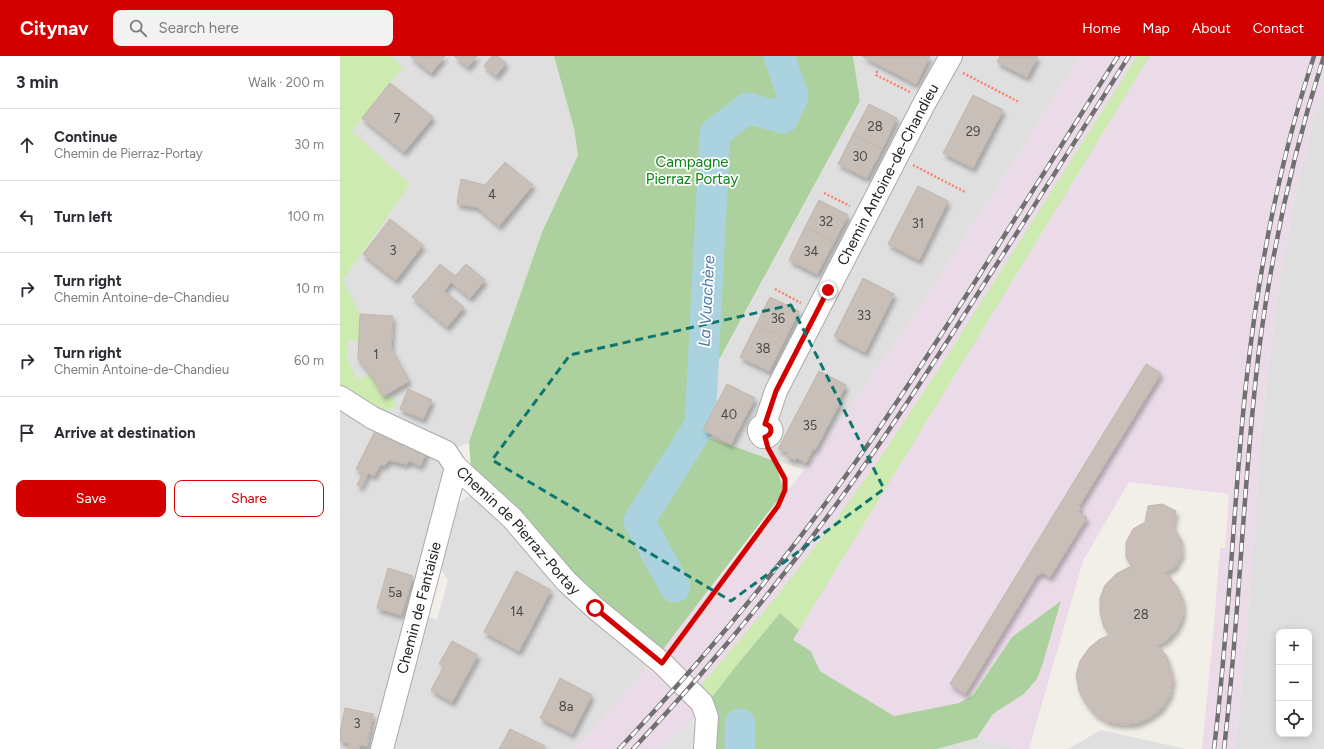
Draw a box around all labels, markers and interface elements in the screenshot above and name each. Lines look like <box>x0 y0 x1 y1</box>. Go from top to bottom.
search box <box>113 10 393 46</box>
text: Citynav <box>20 17 89 40</box>
icon: search <box>127 17 149 39</box>
text: Search here <box>159 19 239 37</box>
text: Home <box>1082 20 1121 37</box>
text: Map <box>1143 20 1170 37</box>
text: About <box>1192 20 1231 37</box>
text: Contact <box>1253 20 1304 37</box>
text: 3 min <box>16 72 58 92</box>
text: Walk · 200 m <box>248 75 324 90</box>
street label: Chemin Antoine-de-Chandieu <box>833 80 943 268</box>
house number: 7 <box>394 111 401 126</box>
house number: 28 <box>867 119 883 134</box>
house number: 29 <box>966 124 980 139</box>
text: Continue <box>54 128 117 146</box>
icon: ahead <box>16 134 38 156</box>
text: 30 m <box>294 137 324 152</box>
text: Chemin de Pierraz-Portay <box>54 146 203 161</box>
house number: 30 <box>852 149 868 164</box>
park label: Campagne Pierraz Portay <box>646 153 738 188</box>
house number: 4 <box>488 187 496 202</box>
icon: left <box>16 206 38 228</box>
text: Turn left <box>54 208 112 226</box>
text: 100 m <box>288 209 324 224</box>
house number: 32 <box>819 214 833 229</box>
house number: 31 <box>912 216 924 231</box>
house number: 3 <box>389 243 397 258</box>
house number: 34 <box>803 244 819 259</box>
water label: La Vuachère <box>695 255 718 347</box>
text: Turn right <box>54 272 122 290</box>
icon: right <box>16 278 38 300</box>
text: 10 m <box>296 281 324 296</box>
route end <box>819 281 837 299</box>
text: Chemin Antoine-de-Chandieu <box>54 290 229 305</box>
house number: 33 <box>857 308 871 323</box>
house number: 36 <box>771 311 785 326</box>
house number: 38 <box>755 341 771 356</box>
text: Turn right <box>54 344 122 362</box>
house number: 1 <box>373 347 379 362</box>
icon: right <box>16 350 38 372</box>
text: 60 m <box>294 353 324 368</box>
text: Chemin Antoine-de-Chandieu <box>54 362 229 377</box>
house number: 40 <box>721 407 737 422</box>
house number: 35 <box>803 418 817 433</box>
icon: arrive <box>16 422 38 444</box>
text: Arrive at destination <box>54 424 195 442</box>
street label: Chemin de Pierraz-Portay <box>453 463 584 599</box>
button: Save <box>16 480 166 517</box>
button: Share <box>174 480 324 517</box>
street label: Chemin de Fantaisie <box>393 540 445 676</box>
house number: 5a <box>388 585 402 600</box>
route start <box>586 599 604 617</box>
house number: 14 <box>510 604 524 619</box>
house number: 28 <box>1133 607 1149 622</box>
map controls <box>1276 629 1312 737</box>
button: + <box>1276 629 1312 665</box>
button: − <box>1276 665 1312 701</box>
house number: 8a <box>559 699 573 714</box>
button: locate <box>1276 701 1312 737</box>
house number: 3 <box>353 716 361 731</box>

